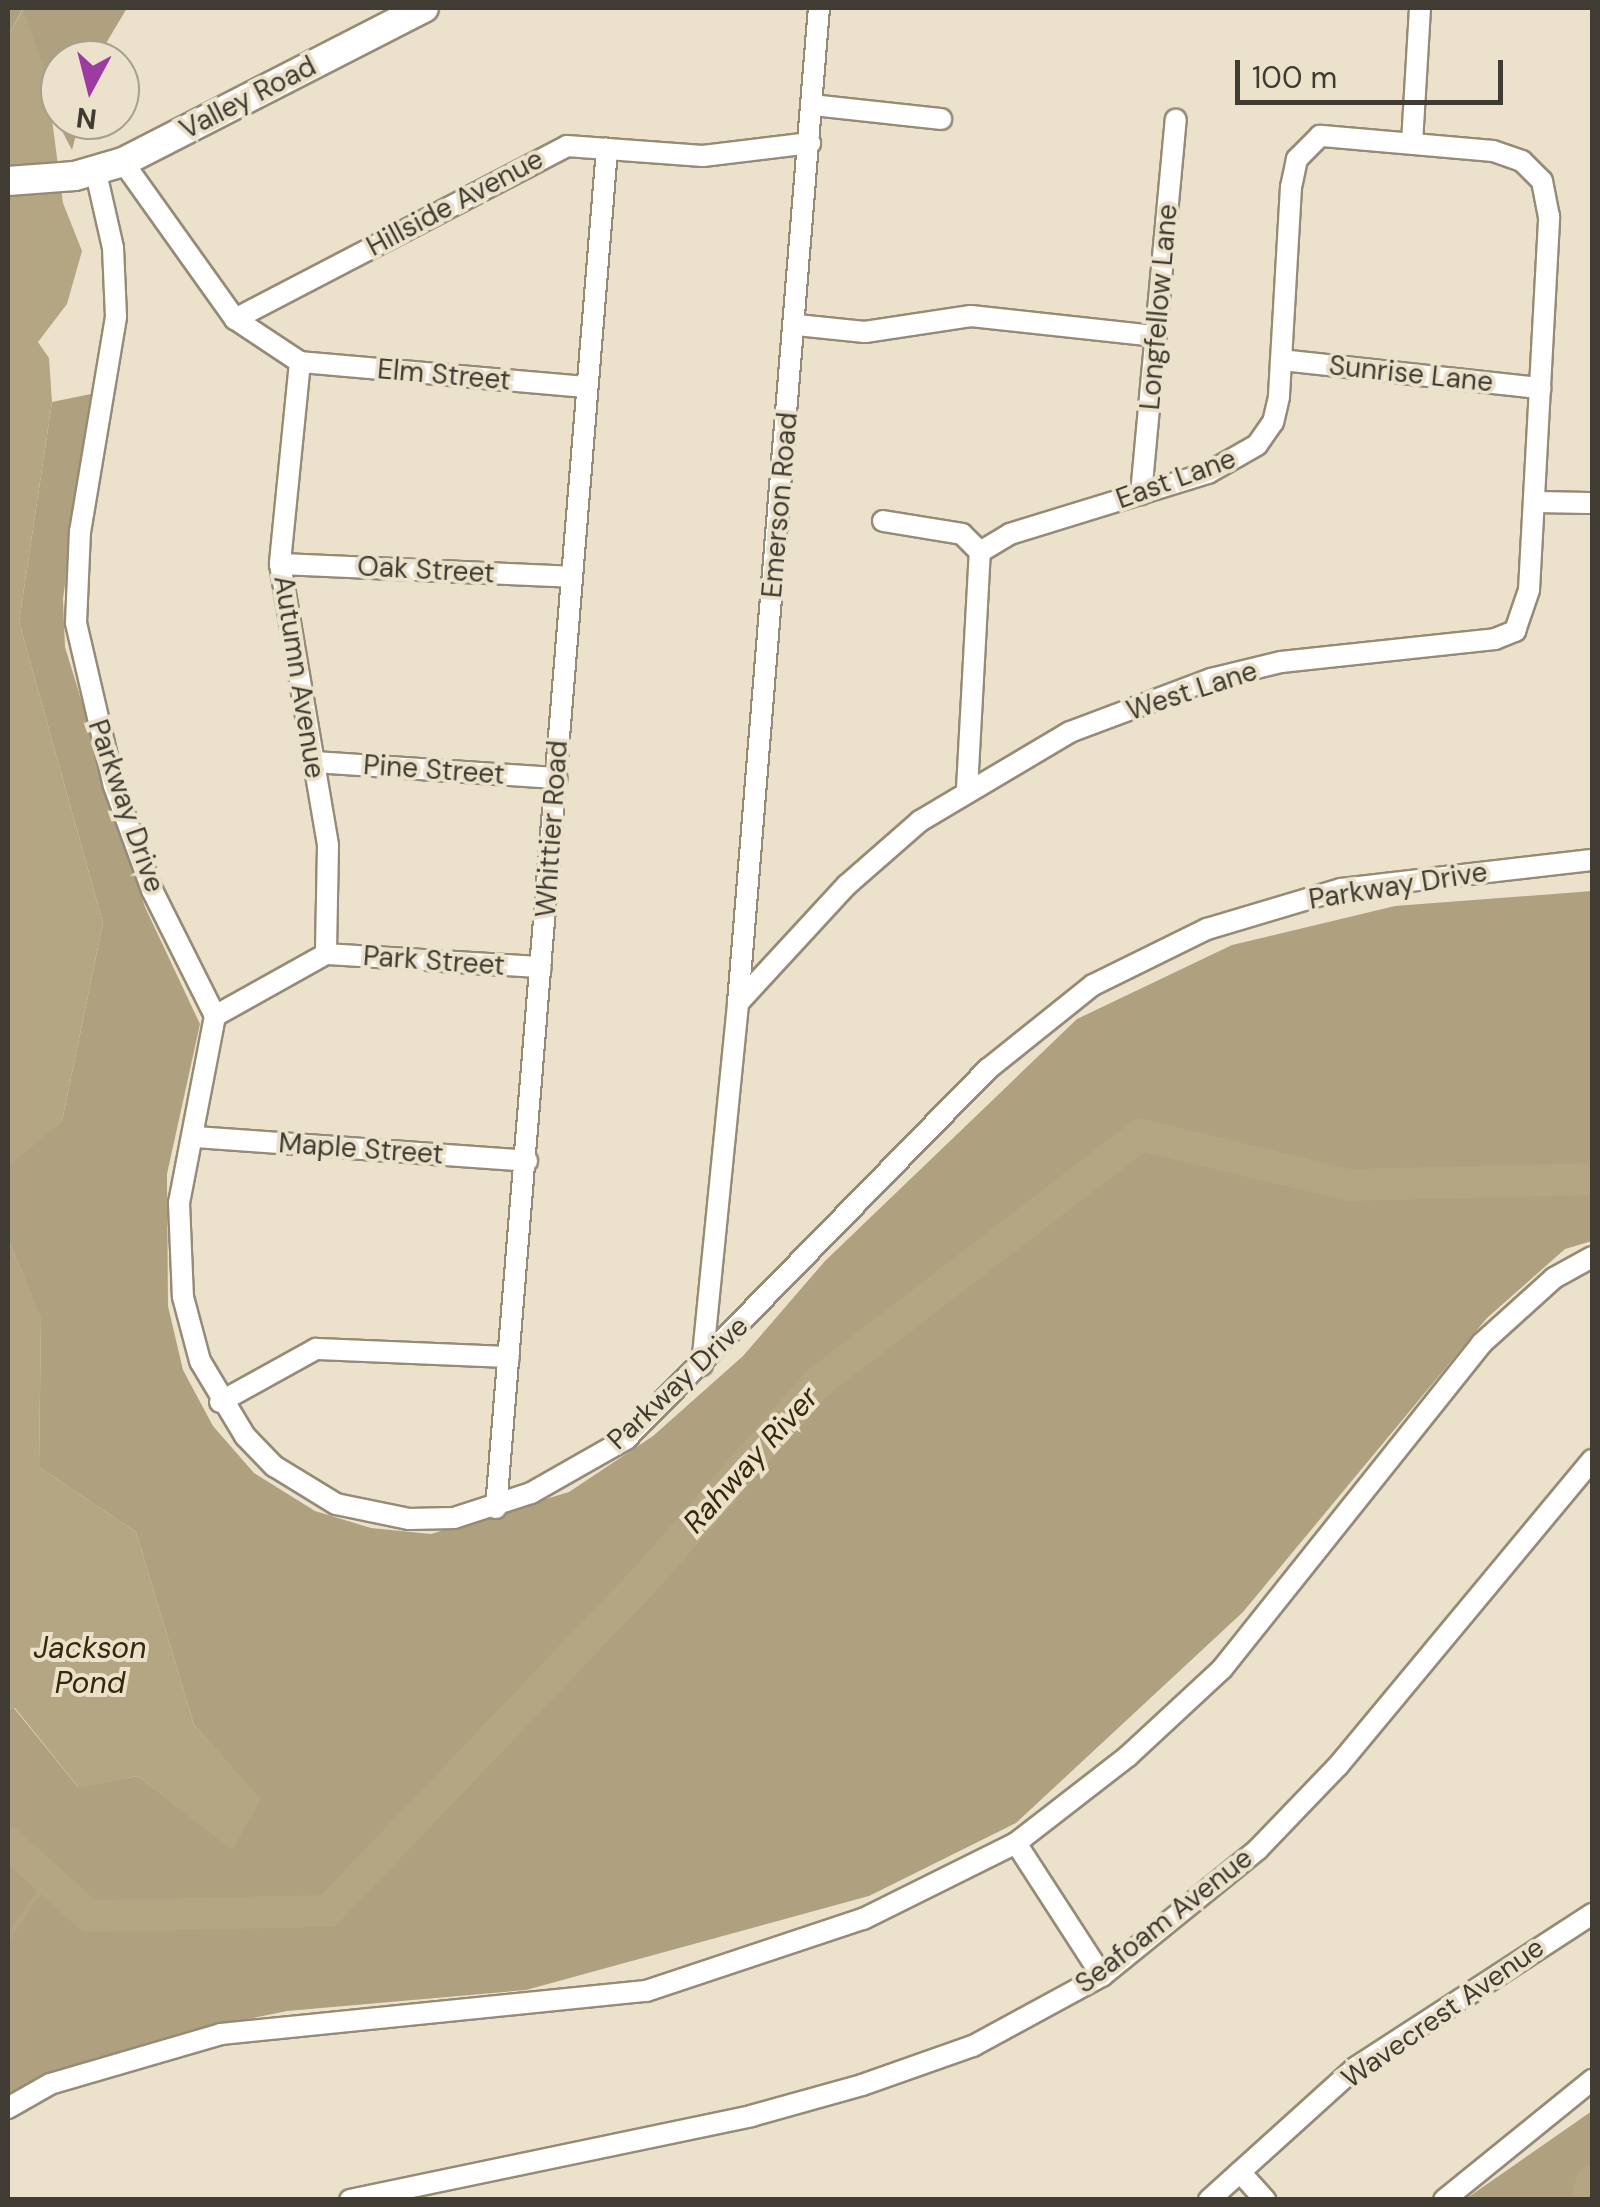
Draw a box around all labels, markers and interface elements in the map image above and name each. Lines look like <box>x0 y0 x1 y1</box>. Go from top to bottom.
north arrow <box>40 40 140 140</box>
scale bar <box>1240 40 1508 102</box>
street label: Valley Road <box>174 49 322 147</box>
text: 100 m <box>1252 58 1337 97</box>
text: N <box>74 99 99 138</box>
street label: Hillside Avenue <box>361 142 549 264</box>
street label: Longfellow Lane <box>1133 203 1185 411</box>
street label: Sunrise Lane <box>1327 349 1495 399</box>
street label: Elm Street <box>376 352 512 398</box>
street label: Emerson Road <box>755 411 805 599</box>
street label: East Lane <box>1112 442 1240 516</box>
street label: Oak Street <box>356 550 496 590</box>
street label: Autumn Avenue <box>266 573 332 781</box>
street label: West Lane <box>1122 654 1262 728</box>
street label: Parkway Drive <box>81 715 171 897</box>
street label: Whittier Road <box>529 739 575 919</box>
street label: Pine Street <box>362 748 506 792</box>
street label: Parkway Drive <box>1306 855 1490 917</box>
street label: Park Street <box>362 939 506 983</box>
street label: Maple Street <box>277 1126 445 1172</box>
street label: Parkway Drive <box>601 1309 755 1457</box>
water label: Rahway River <box>676 1379 826 1541</box>
water label: Jackson Pond <box>34 1630 146 1700</box>
street label: Seafoam Avenue <box>1069 1841 1259 2001</box>
street label: Wavecrest Avenue <box>1335 1931 1551 2095</box>

